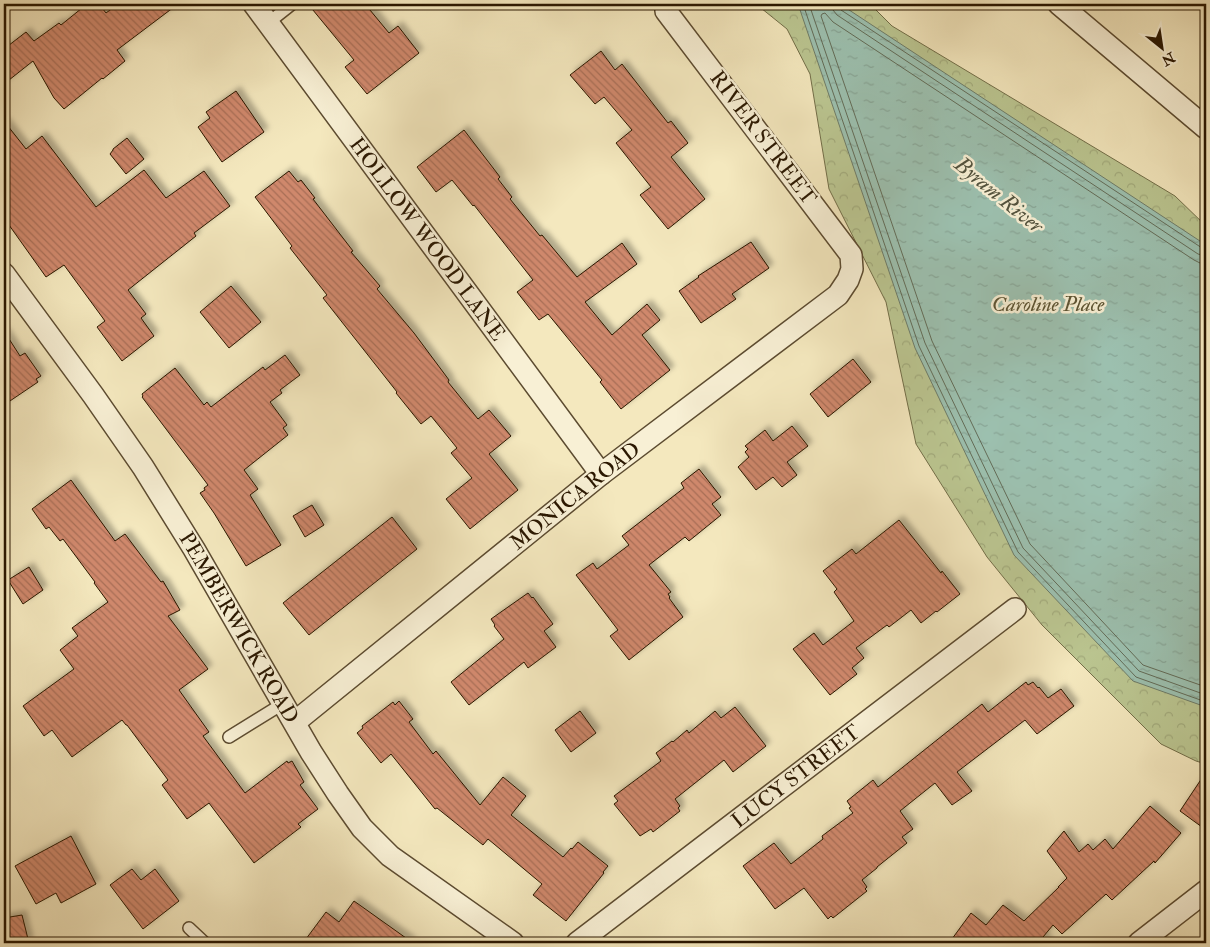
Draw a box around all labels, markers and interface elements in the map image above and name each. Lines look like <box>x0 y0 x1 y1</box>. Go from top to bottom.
north arrow <box>1138 22 1188 72</box>
text: N <box>1158 48 1179 70</box>
street label: RIVER STREET <box>704 66 822 211</box>
street label: HOLLOW WOOD LANE <box>343 132 511 346</box>
water label: Byram River <box>948 150 1051 241</box>
park label: Caroline Place <box>992 291 1105 318</box>
street label: MONICA ROAD <box>504 436 646 556</box>
street label: PEMBERWICK ROAD <box>173 527 305 728</box>
street label: LUCY STREET <box>726 718 866 834</box>

